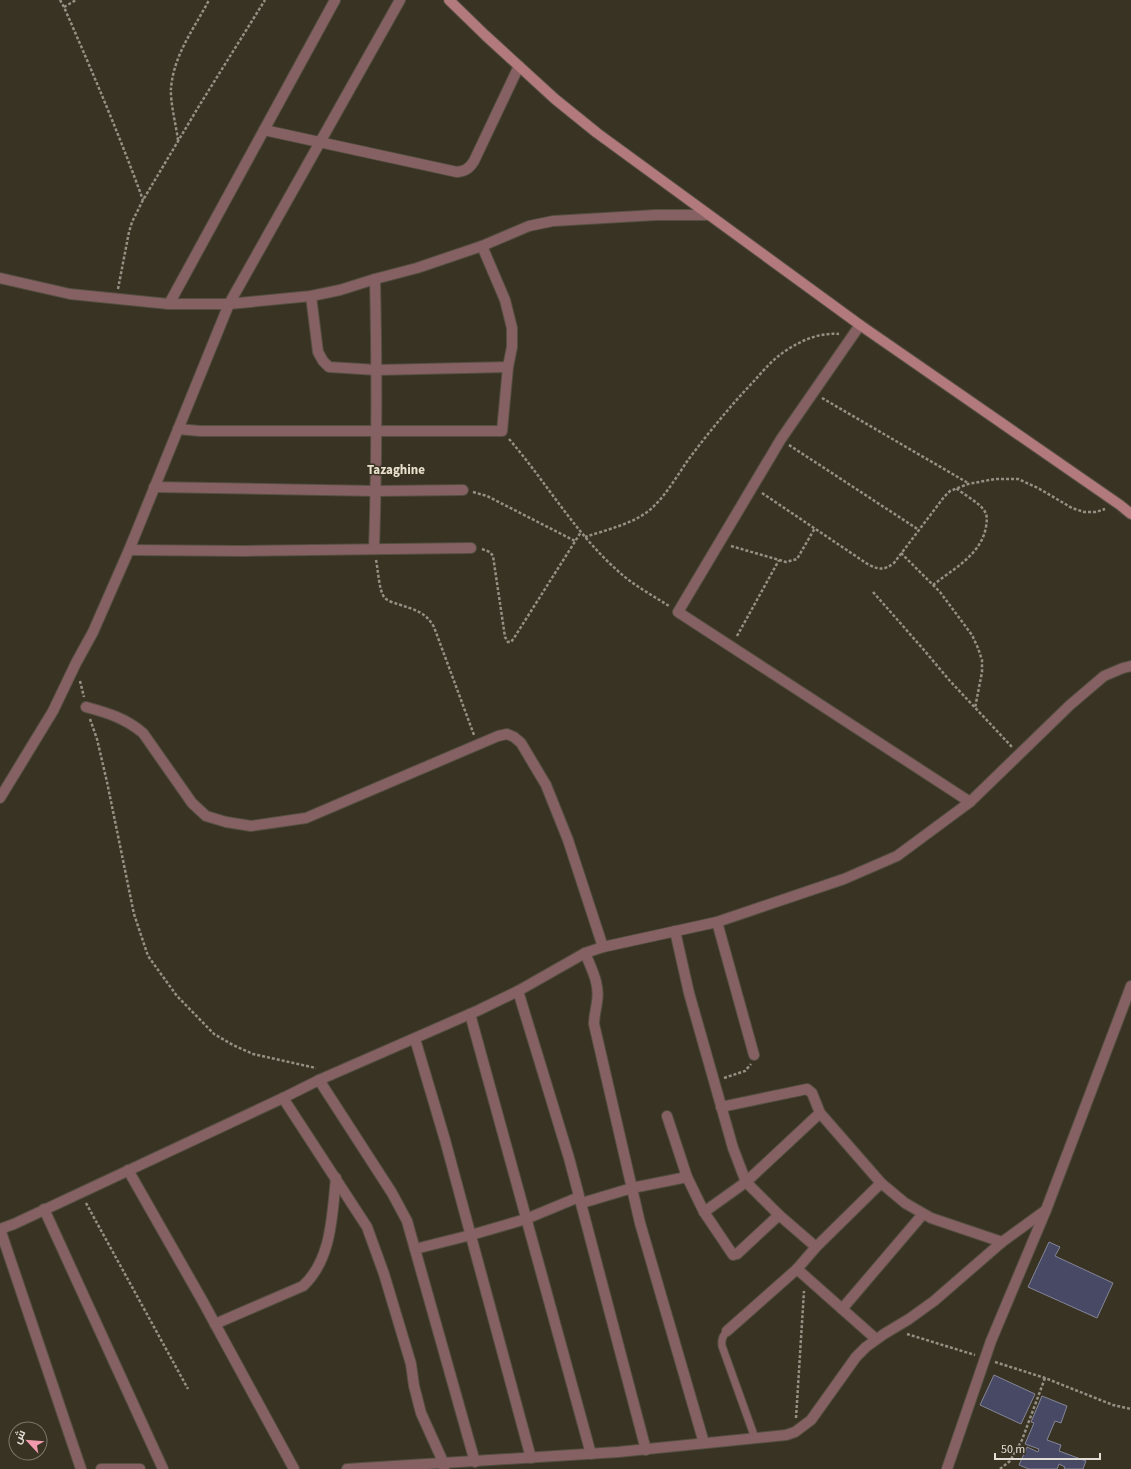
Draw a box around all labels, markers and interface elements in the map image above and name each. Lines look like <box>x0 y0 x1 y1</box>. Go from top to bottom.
district label: Tazaghine <box>367 461 425 479</box>
north arrow <box>8 1421 48 1461</box>
text: ش <box>10 1427 29 1446</box>
scale bar <box>995 1435 1100 1461</box>
text: 50 m <box>1001 1441 1025 1458</box>

